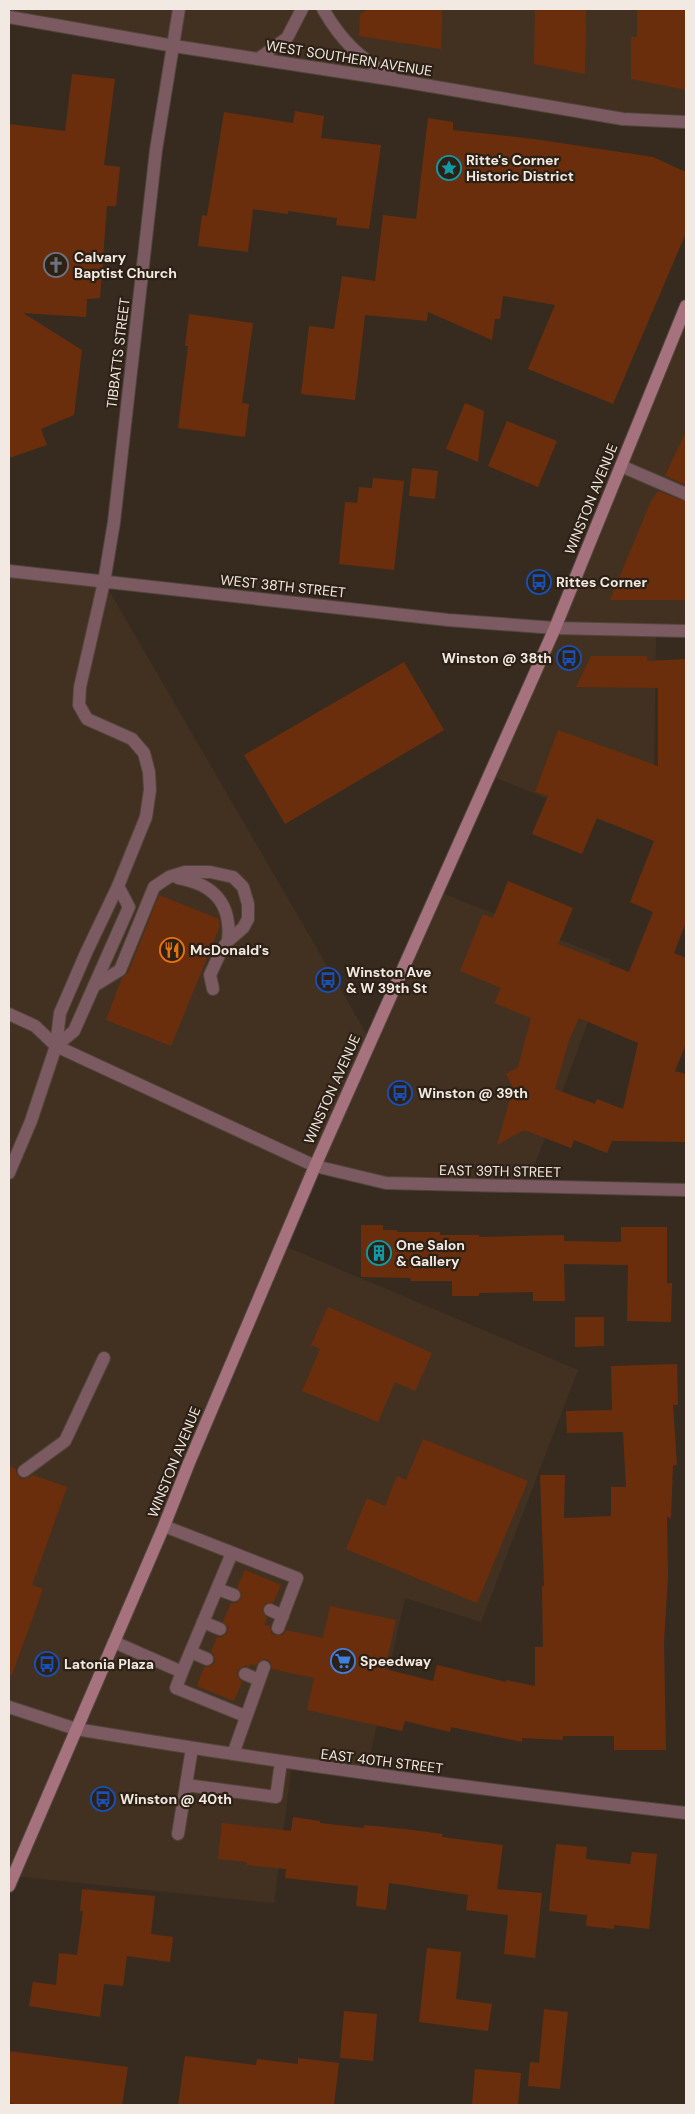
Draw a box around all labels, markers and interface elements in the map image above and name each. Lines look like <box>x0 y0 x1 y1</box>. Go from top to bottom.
street label: WEST SOUTHERN AVENUE <box>265 36 433 80</box>
place label: Ritte's Corner Historic District <box>466 151 574 185</box>
place icon: Ritte's Corner Historic District <box>436 155 462 181</box>
place label: Calvary Baptist Church <box>74 248 177 282</box>
church icon: Calvary Baptist Church <box>43 252 69 278</box>
street label: TIBBATTS STREET <box>102 297 134 409</box>
street label: WINSTON AVENUE <box>561 441 621 557</box>
bus stop icon: Rittes Corner <box>526 569 552 595</box>
street label: WEST 38TH STREET <box>219 570 347 602</box>
place label: Rittes Corner <box>556 573 647 591</box>
bus stop icon: Winston @ 38th <box>556 645 582 671</box>
place label: Winston @ 38th <box>442 649 552 667</box>
restaurant icon: McDonald's <box>159 937 185 963</box>
place label: McDonald's <box>190 941 269 959</box>
place label: Winston Ave & W 39th St <box>346 963 431 997</box>
bus stop icon: Winston Ave & W 39th St <box>315 967 341 993</box>
street label: WINSTON AVENUE <box>300 1031 364 1147</box>
bus stop icon: Winston @ 39th <box>387 1080 413 1106</box>
place label: Winston @ 39th <box>418 1084 528 1102</box>
street label: EAST 39TH STREET <box>439 1161 561 1181</box>
place label: One Salon & Gallery <box>396 1236 465 1270</box>
building icon: One Salon & Gallery <box>366 1240 392 1266</box>
street label: WINSTON AVENUE <box>144 1404 204 1520</box>
supermarket icon: Speedway <box>330 1648 356 1674</box>
bus stop icon: Latonia Plaza <box>34 1651 60 1677</box>
place label: Speedway <box>360 1652 432 1670</box>
place label: Latonia Plaza <box>64 1655 154 1673</box>
street label: EAST 40TH STREET <box>320 1745 444 1777</box>
bus stop icon: Winston @ 40th <box>90 1786 116 1812</box>
place label: Winston @ 40th <box>120 1790 232 1808</box>

